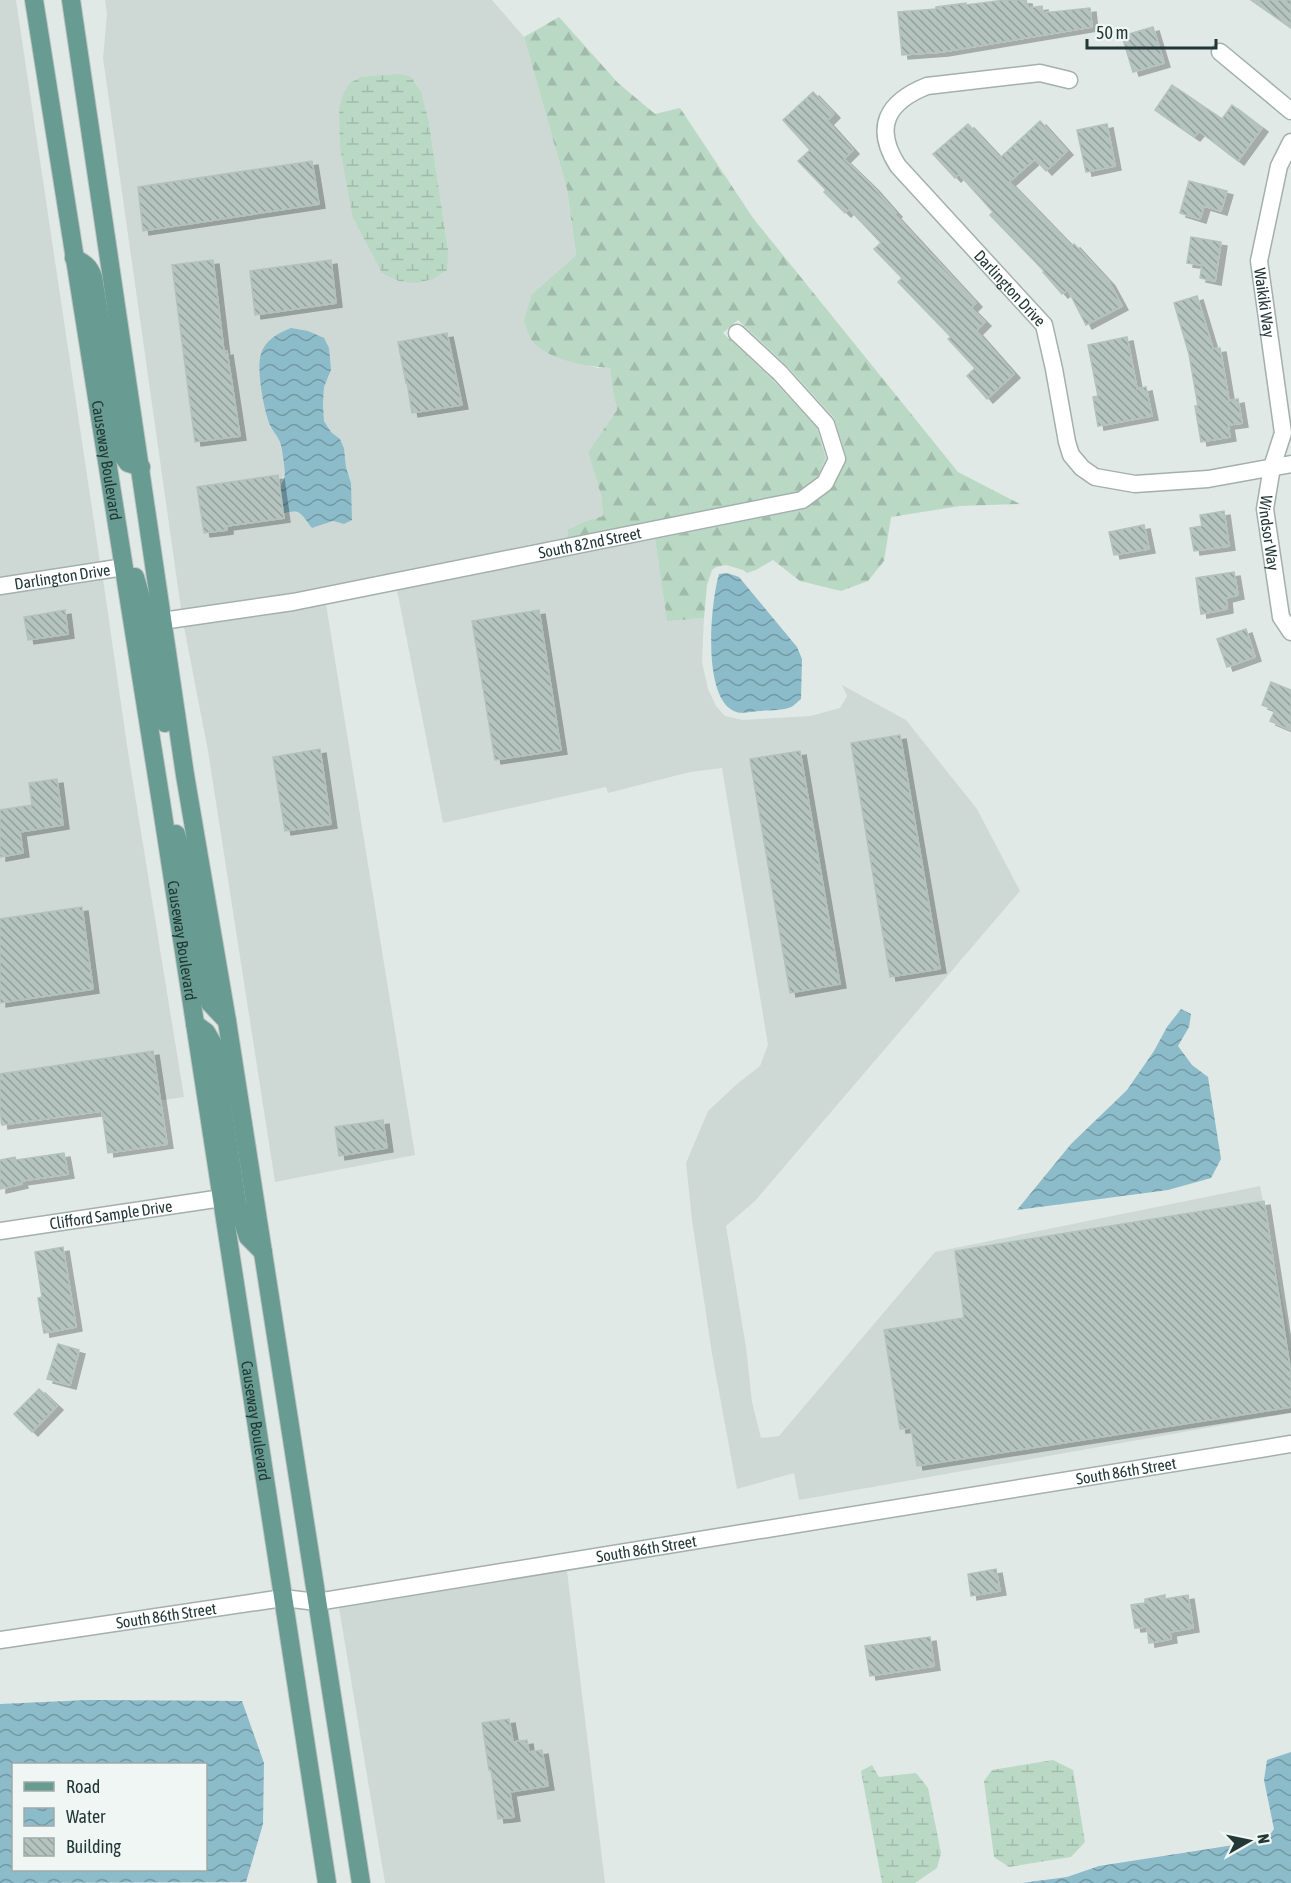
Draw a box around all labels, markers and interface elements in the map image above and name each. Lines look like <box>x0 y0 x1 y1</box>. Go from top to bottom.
scale bar <box>1087 12 1216 50</box>
text: 50 m <box>1096 22 1128 43</box>
street label: Darlington Drive <box>971 246 1049 330</box>
street label: Waikiki Way <box>1251 267 1279 339</box>
street label: Causeway Boulevard <box>89 399 125 521</box>
street label: Windsor Way <box>1256 494 1283 572</box>
street label: South 82nd Street <box>537 523 643 562</box>
street label: Darlington Drive <box>13 560 111 593</box>
street label: Causeway Boulevard <box>164 879 200 1002</box>
street label: Clifford Sample Drive <box>48 1197 173 1233</box>
street label: Causeway Boulevard <box>238 1360 274 1482</box>
street label: South 86th Street <box>1075 1454 1178 1488</box>
street label: South 86th Street <box>595 1532 698 1566</box>
street label: South 86th Street <box>115 1599 218 1632</box>
legend <box>12 1763 207 1871</box>
text: Road <box>66 1776 100 1797</box>
text: Water <box>66 1806 106 1827</box>
north arrow <box>1219 1811 1279 1871</box>
text: N <box>1254 1833 1273 1845</box>
text: Building <box>66 1836 121 1857</box>

